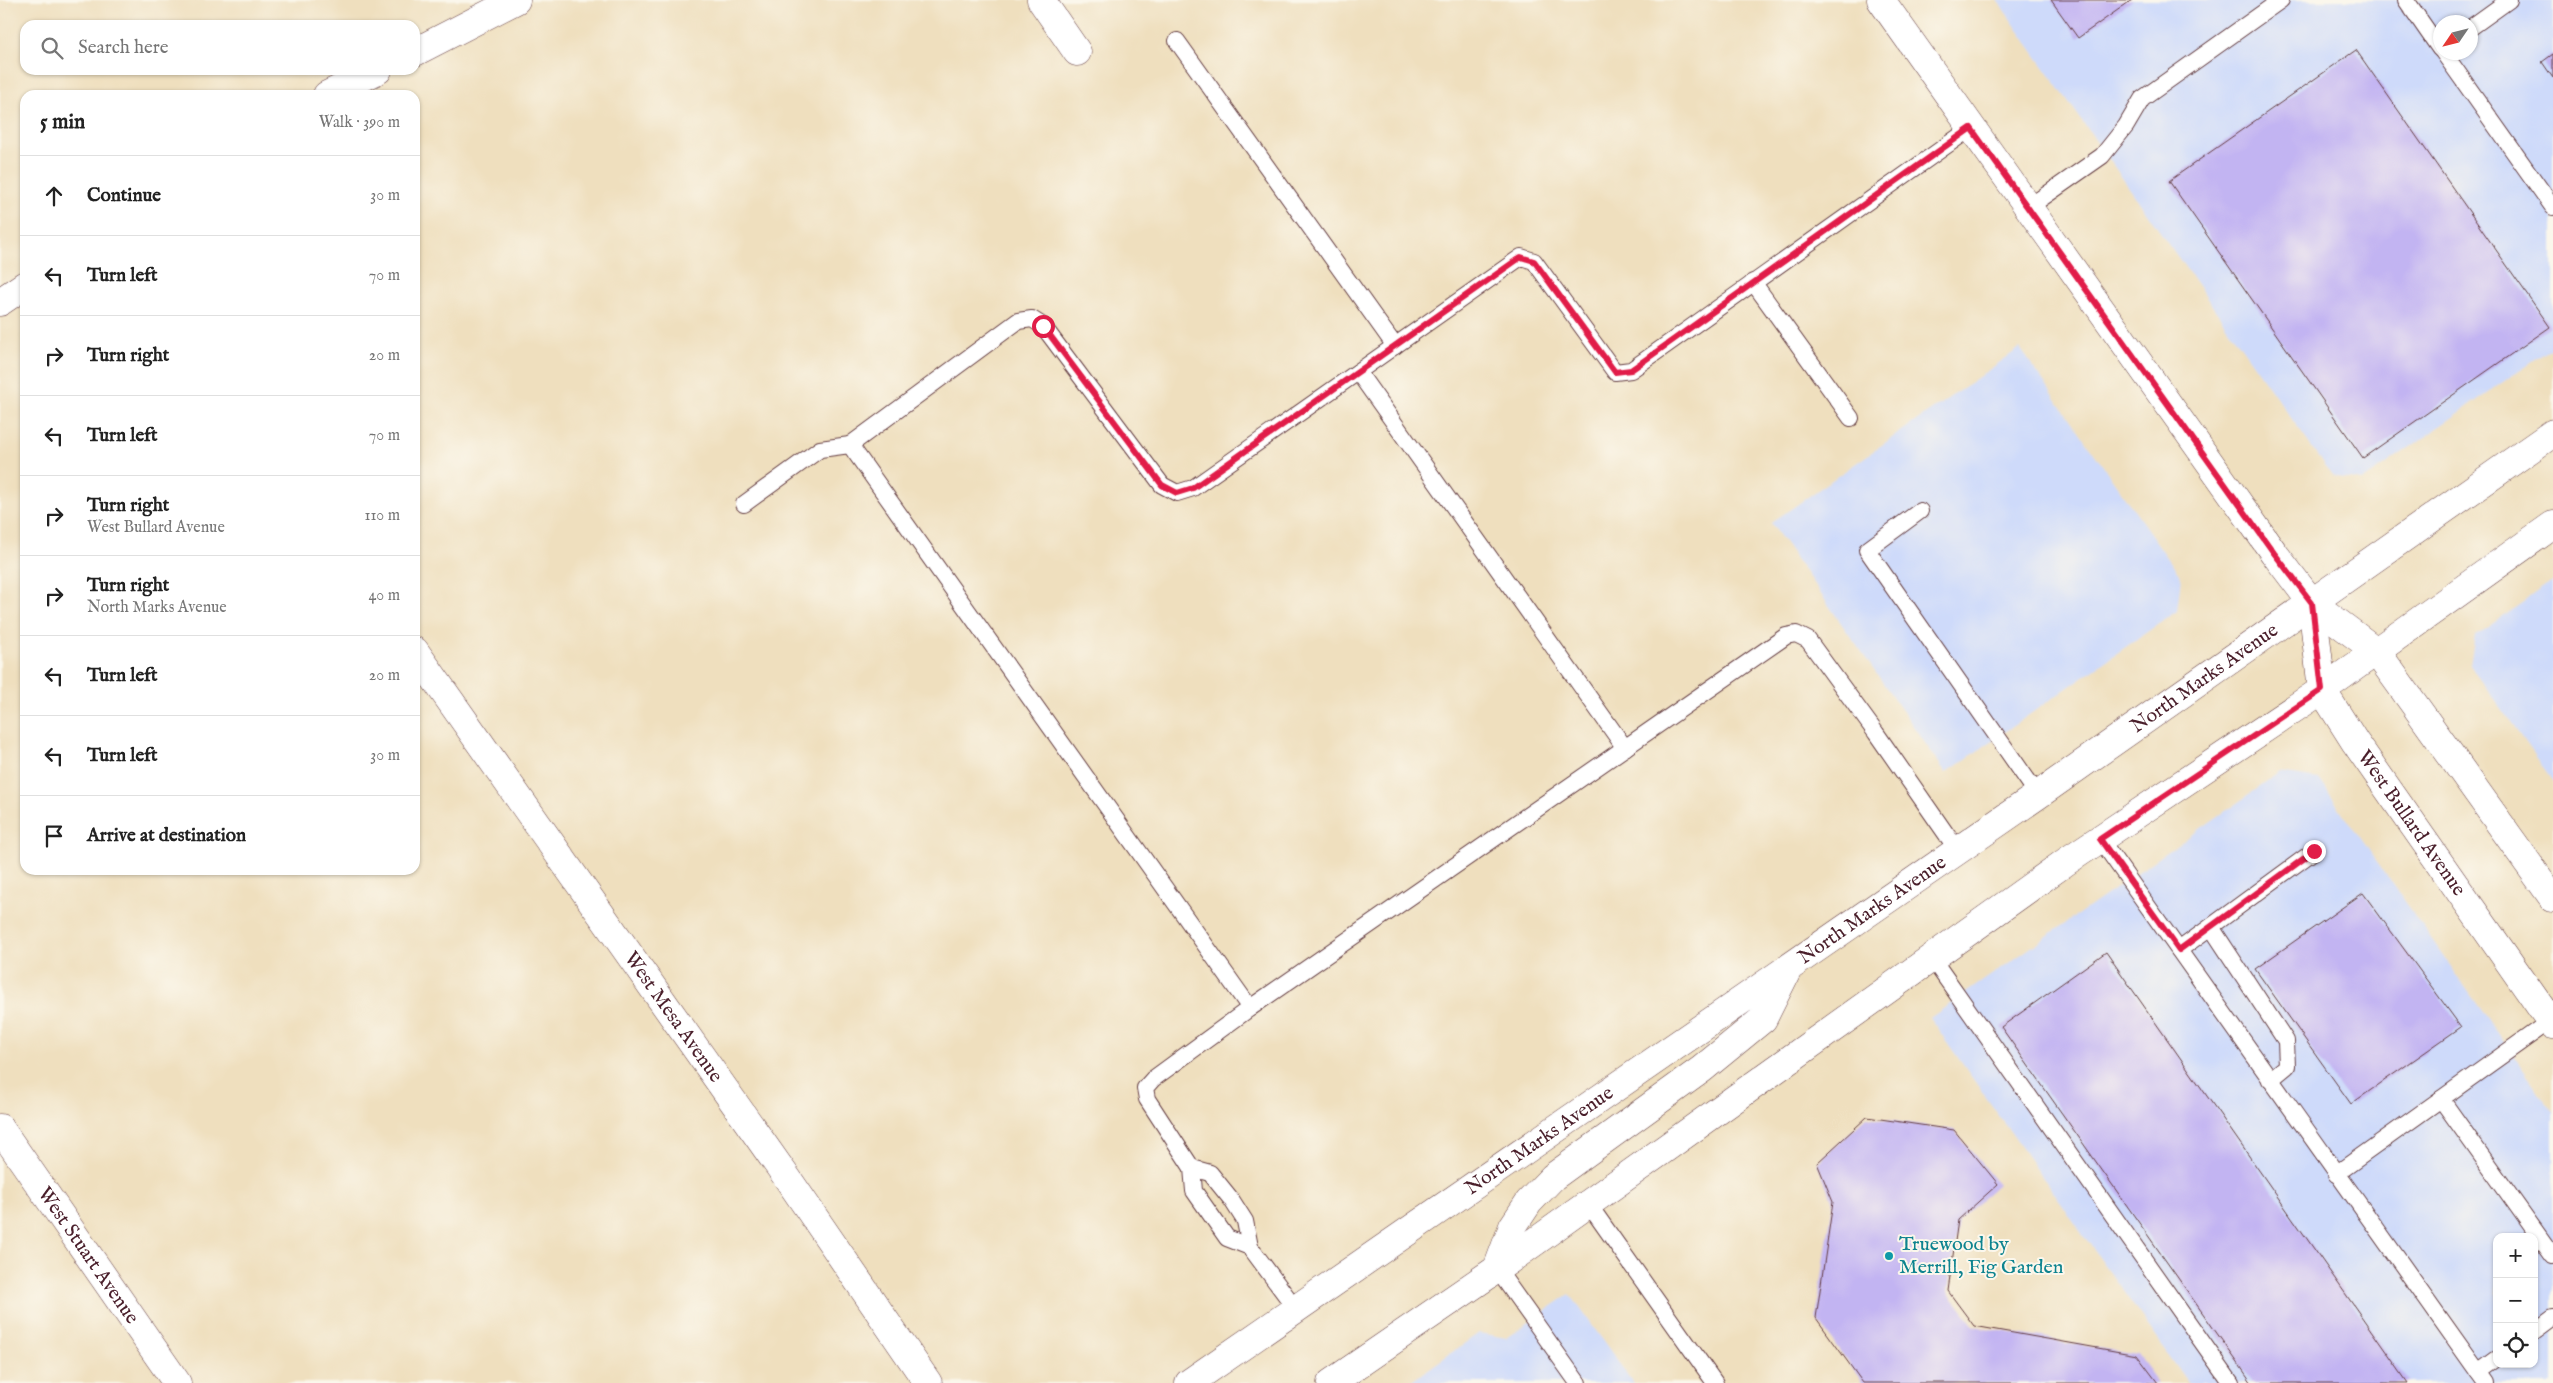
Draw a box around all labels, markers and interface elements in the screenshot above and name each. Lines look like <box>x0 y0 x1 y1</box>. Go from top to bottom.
north arrow <box>2433 15 2478 60</box>
search box <box>20 20 420 75</box>
icon: search <box>38 34 66 62</box>
text: Search here <box>78 36 169 60</box>
text: 5 min <box>40 109 85 136</box>
text: Walk · 390 m <box>319 113 400 133</box>
icon: ahead <box>40 182 68 210</box>
text: Continue <box>87 184 161 208</box>
text: 30 m <box>370 186 400 206</box>
icon: left <box>40 262 68 290</box>
text: Turn left <box>87 264 158 288</box>
text: 70 m <box>369 266 400 286</box>
route start <box>1032 315 1055 338</box>
icon: right <box>40 342 68 370</box>
text: Turn right <box>87 344 169 368</box>
text: 20 m <box>369 346 400 366</box>
icon: left <box>40 422 68 450</box>
text: Turn left <box>87 424 158 448</box>
text: 70 m <box>369 426 400 446</box>
text: Turn right <box>87 494 169 518</box>
icon: right <box>40 502 68 530</box>
text: 110 m <box>364 506 400 526</box>
text: West Bullard Avenue <box>87 518 225 538</box>
text: Turn right <box>87 574 169 598</box>
icon: right <box>40 582 68 610</box>
text: 40 m <box>368 586 400 606</box>
text: North Marks Avenue <box>87 598 227 618</box>
street label: North Marks Avenue <box>2126 618 2283 739</box>
icon: left <box>40 662 68 690</box>
text: Turn left <box>87 664 158 688</box>
text: 20 m <box>369 666 400 686</box>
icon: left <box>40 742 68 770</box>
text: Turn left <box>87 744 158 768</box>
street label: West Bullard Avenue <box>2352 745 2471 901</box>
text: 30 m <box>370 746 400 766</box>
icon: arrive <box>40 822 68 850</box>
text: Arrive at destination <box>87 824 246 848</box>
route end <box>2303 840 2326 863</box>
street label: North Marks Avenue <box>1793 850 1951 970</box>
street label: West Mesa Avenue <box>619 947 728 1087</box>
street label: North Marks Avenue <box>1460 1080 1618 1200</box>
street label: West Stuart Avenue <box>32 1182 145 1329</box>
place label: Truewood by Merrill, Fig Garden <box>1899 1232 2064 1280</box>
map controls <box>2493 1233 2538 1368</box>
button: + <box>2493 1233 2538 1278</box>
marker: Truewood by Merrill, Fig Garden <box>1883 1250 1895 1262</box>
button: − <box>2493 1278 2538 1323</box>
button: locate <box>2493 1323 2538 1368</box>

